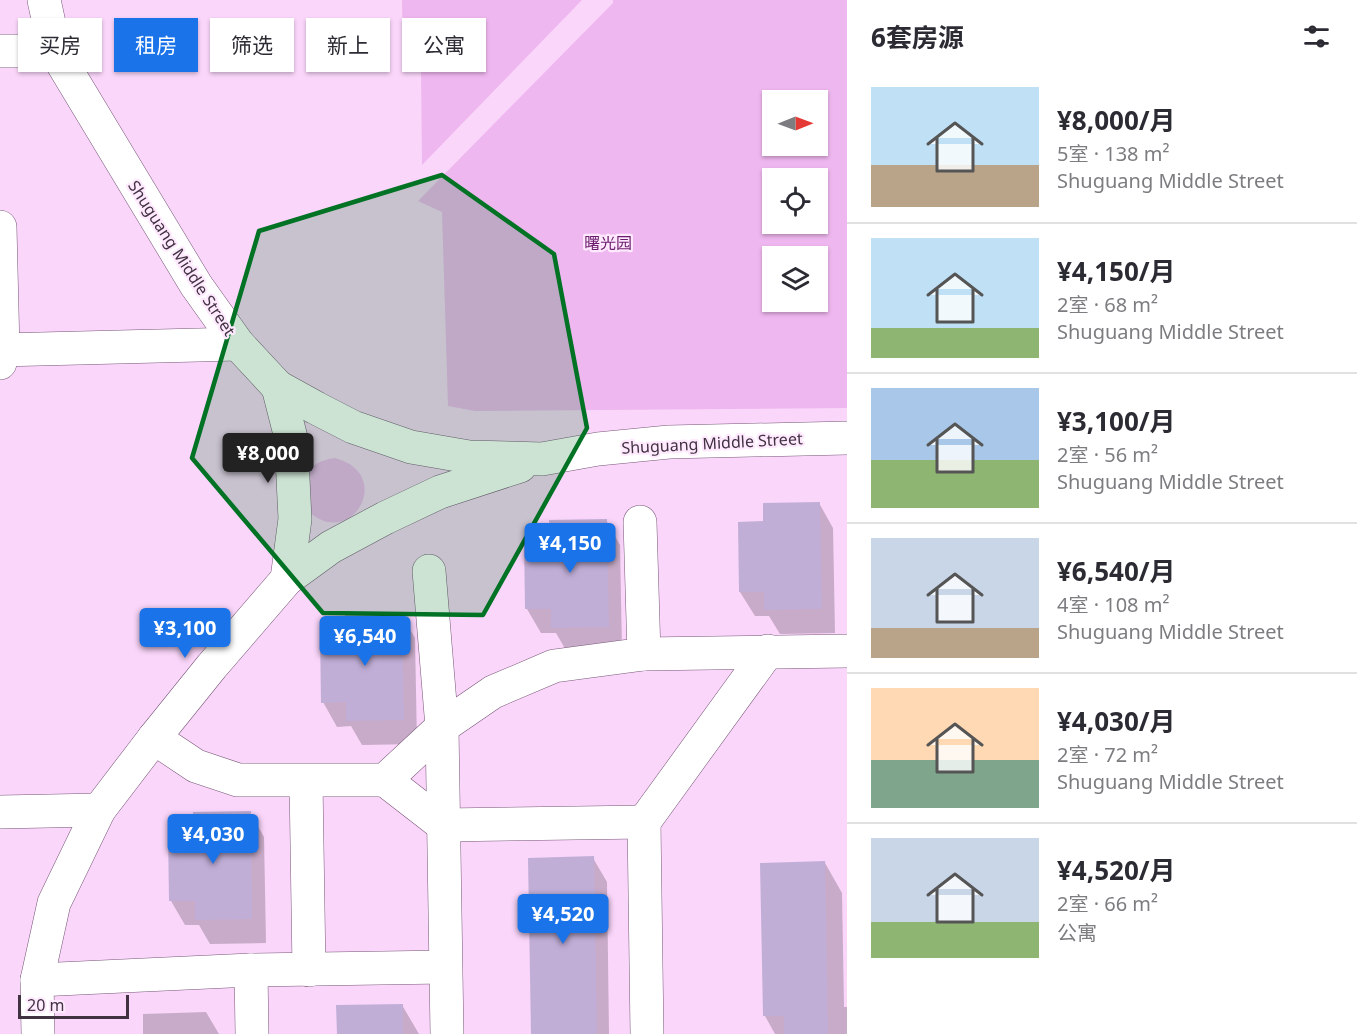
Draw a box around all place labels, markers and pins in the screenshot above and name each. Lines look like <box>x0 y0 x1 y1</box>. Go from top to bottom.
pin: ¥8,000 <box>219 433 317 484</box>
pin: ¥4,150 <box>521 523 619 574</box>
pin: ¥3,100 <box>136 608 234 659</box>
pin: ¥6,540 <box>316 616 414 667</box>
pin: ¥4,030 <box>164 814 262 865</box>
pin: ¥4,520 <box>514 894 612 945</box>

